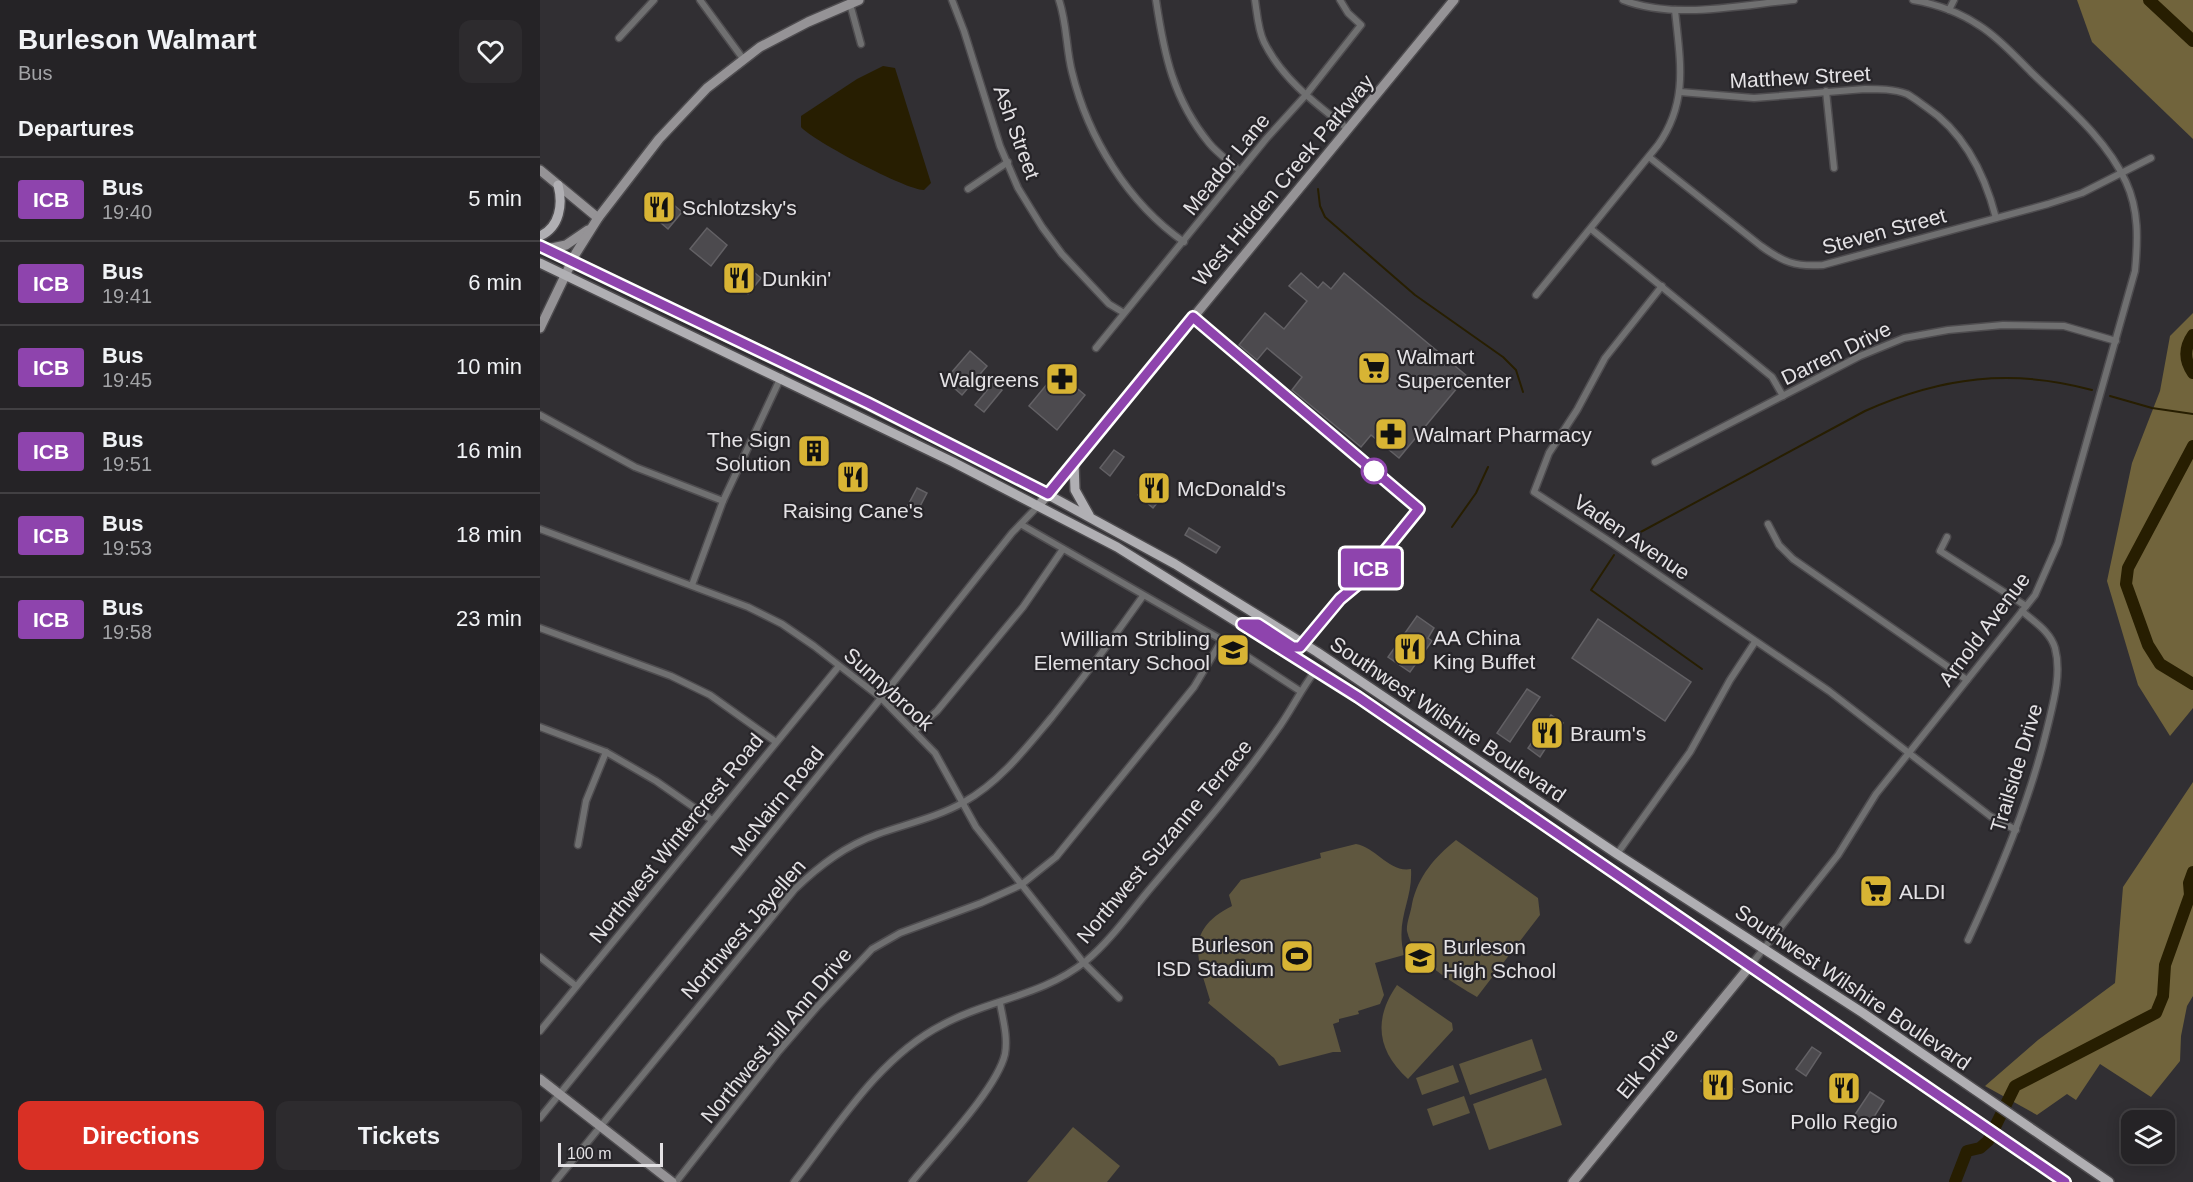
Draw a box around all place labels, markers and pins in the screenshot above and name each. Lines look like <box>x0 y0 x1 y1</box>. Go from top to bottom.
restaurant icon: Schlotzsky's <box>641 189 677 225</box>
place label: Schlotzsky's <box>682 196 797 219</box>
restaurant icon: Dunkin' <box>721 260 757 296</box>
place label: Dunkin' <box>762 267 831 290</box>
place label: Walmart Supercenter <box>1397 345 1511 392</box>
supermarket icon: Walmart Supercenter <box>1356 350 1392 386</box>
pharmacy icon: Walgreens <box>1044 361 1080 397</box>
place label: Walgreens <box>939 368 1039 391</box>
pharmacy icon: Walmart Pharmacy <box>1373 416 1409 452</box>
place label: Walmart Pharmacy <box>1414 423 1592 446</box>
place label: The Sign Solution <box>707 428 791 475</box>
building icon: The Sign Solution <box>796 433 832 469</box>
unlabelled marker <box>1361 458 1387 484</box>
restaurant icon: Raising Cane's <box>835 459 871 495</box>
restaurant icon: McDonald's <box>1136 470 1172 506</box>
place label: McDonald's <box>1177 477 1286 500</box>
place label: Raising Cane's <box>783 499 923 522</box>
place label: AA China King Buffet <box>1433 626 1536 673</box>
place label: William Stribling Elementary School <box>1034 627 1210 674</box>
restaurant icon: AA China King Buffet <box>1392 631 1428 667</box>
school or university icon: William Stribling Elementary School <box>1215 632 1251 668</box>
restaurant icon: Braum's <box>1529 715 1565 751</box>
place label: Braum's <box>1570 722 1646 745</box>
supermarket icon: ALDI <box>1858 873 1894 909</box>
place label: ALDI <box>1899 880 1946 903</box>
place label: Burleson ISD Stadium <box>1156 933 1274 980</box>
place label: Burleson High School <box>1443 935 1556 982</box>
sports icon: Burleson ISD Stadium <box>1279 938 1315 974</box>
school or university icon: Burleson High School <box>1402 940 1438 976</box>
restaurant icon: Sonic <box>1700 1067 1736 1103</box>
restaurant icon: Pollo Regio <box>1826 1070 1862 1106</box>
place label: Sonic <box>1741 1074 1794 1097</box>
place label: Pollo Regio <box>1790 1110 1898 1133</box>

